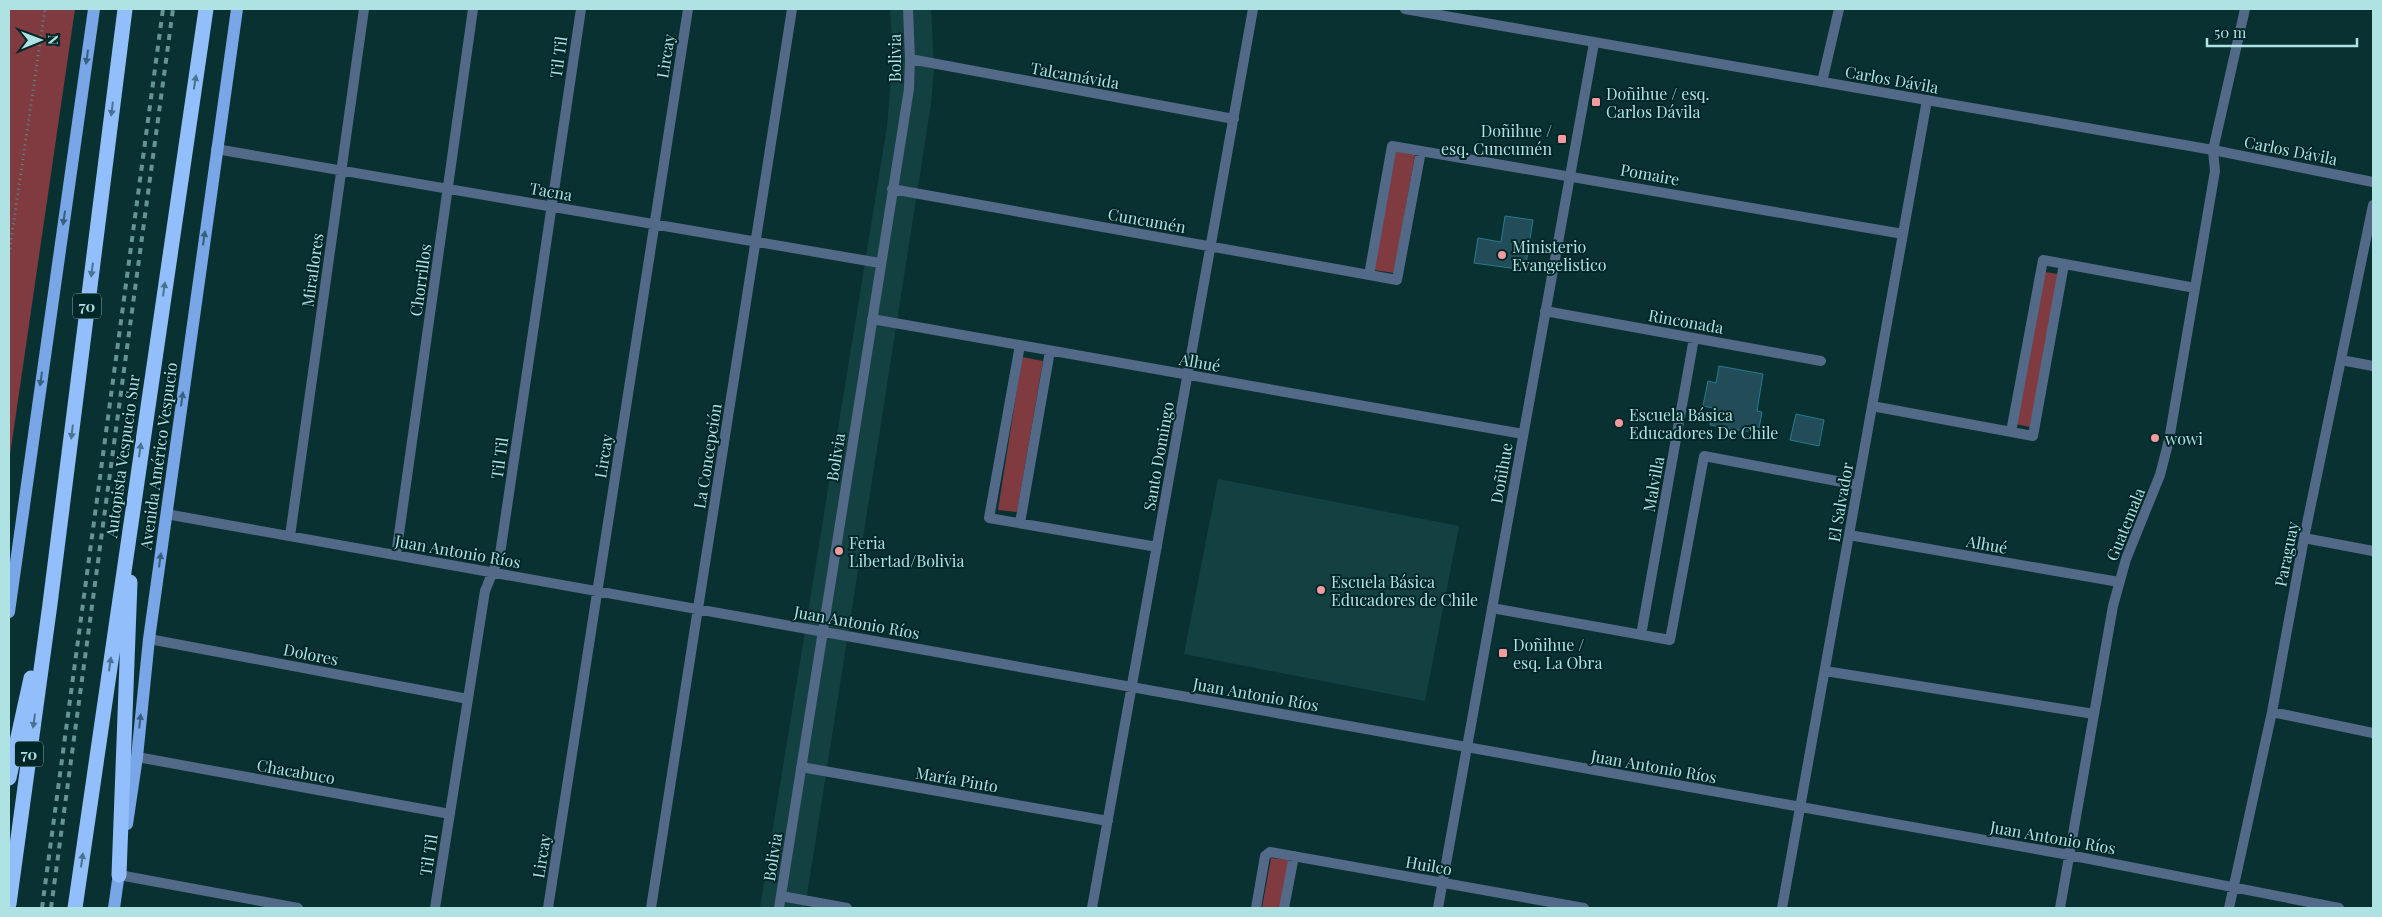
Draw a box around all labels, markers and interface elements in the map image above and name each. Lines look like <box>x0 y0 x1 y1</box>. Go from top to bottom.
north arrow <box>15 15 65 65</box>
scale bar <box>2207 15 2357 47</box>
text: 50 m <box>2214 22 2247 42</box>
street label: Lircay <box>651 32 679 80</box>
street label: Til Til <box>545 34 571 79</box>
street label: Bolivia <box>884 34 905 82</box>
text: N <box>44 35 63 45</box>
one-way arrow <box>83 49 91 65</box>
street label: Talcamávida <box>1029 57 1121 93</box>
street label: Carlos Dávila <box>1844 60 1940 98</box>
one-way arrow <box>191 74 199 90</box>
place label: Doñihue / esq. Carlos Dávila <box>1606 83 1710 122</box>
marker: Doñihue / esq. Carlos Dávila <box>1590 96 1602 108</box>
one-way arrow <box>108 101 116 117</box>
place label: Doñihue / esq. Cuncumén <box>1441 120 1552 159</box>
street label: Carlos Dávila <box>2243 131 2339 169</box>
marker: Doñihue / esq. Cuncumén <box>1556 133 1568 145</box>
street label: Pomaire <box>1619 158 1681 190</box>
street label: Tacna <box>528 177 574 205</box>
street label: Cuncumén <box>1106 203 1188 237</box>
one-way arrow <box>60 210 68 226</box>
one-way arrow <box>200 230 208 246</box>
street label: Miraflores <box>296 232 328 308</box>
place label: Ministerio Evangelistico <box>1512 236 1607 275</box>
street label: Chorrillos <box>405 242 435 318</box>
marker: Ministerio Evangelistico <box>1496 249 1508 261</box>
one-way arrow <box>88 263 96 279</box>
one-way arrow <box>160 281 168 297</box>
road number: 70 <box>73 294 101 318</box>
street label: Rinconada <box>1647 304 1725 338</box>
street label: Alhué <box>1177 348 1222 376</box>
street label: Avenida Américo Vespucio <box>134 361 182 552</box>
one-way arrow <box>37 371 45 387</box>
street label: Autopista Vespucio Sur <box>100 373 144 540</box>
one-way arrow <box>178 391 186 407</box>
street label: Santo Domingo <box>1138 400 1178 512</box>
street label: La Concepción <box>688 401 726 510</box>
place label: Escuela Básica Educadores De Chile <box>1629 404 1778 443</box>
marker: Escuela Básica Educadores De Chile <box>1613 417 1625 429</box>
one-way arrow <box>68 424 76 440</box>
place label: wowi <box>2165 428 2203 449</box>
street label: Bolivia <box>821 431 849 483</box>
street label: Lircay <box>589 432 617 480</box>
marker: wowi <box>2149 432 2161 444</box>
street label: Til Til <box>486 435 512 480</box>
street label: Doñihue <box>1485 441 1517 505</box>
one-way arrow <box>137 442 145 458</box>
street label: Malvilla <box>1638 455 1668 513</box>
street label: El Salvador <box>1823 461 1857 543</box>
street label: Guatemala <box>2101 484 2149 564</box>
street label: Paraguay <box>2269 520 2303 588</box>
street label: Juan Antonio Ríos <box>393 529 522 572</box>
street label: Alhué <box>1964 530 2009 558</box>
place label: Feria Libertad/Bolivia <box>849 532 965 571</box>
marker: Feria Libertad/Bolivia <box>833 545 845 557</box>
one-way arrow <box>156 552 164 568</box>
place label: Escuela Básica Educadores de Chile <box>1331 571 1478 610</box>
marker: Escuela Básica Educadores de Chile <box>1315 584 1327 596</box>
street label: Juan Antonio Ríos <box>792 600 921 643</box>
place label: Doñihue / esq. La Obra <box>1513 634 1602 673</box>
street label: Dolores <box>282 638 340 670</box>
marker: Doñihue / esq. La Obra <box>1497 647 1509 659</box>
one-way arrow <box>106 656 114 672</box>
street label: Juan Antonio Ríos <box>1191 672 1320 715</box>
one-way arrow <box>136 713 144 729</box>
one-way arrow <box>30 714 38 730</box>
road number: 70 <box>15 742 43 766</box>
street label: Juan Antonio Ríos <box>1589 744 1718 787</box>
street label: Chacabuco <box>255 754 337 788</box>
street label: María Pinto <box>914 761 1000 797</box>
street label: Juan Antonio Ríos <box>1988 815 2117 858</box>
street label: Bolivia <box>758 831 786 883</box>
street label: Til Til <box>414 832 442 877</box>
street label: Lircay <box>527 832 555 880</box>
street label: Huilco <box>1404 851 1454 879</box>
one-way arrow <box>78 852 86 868</box>

